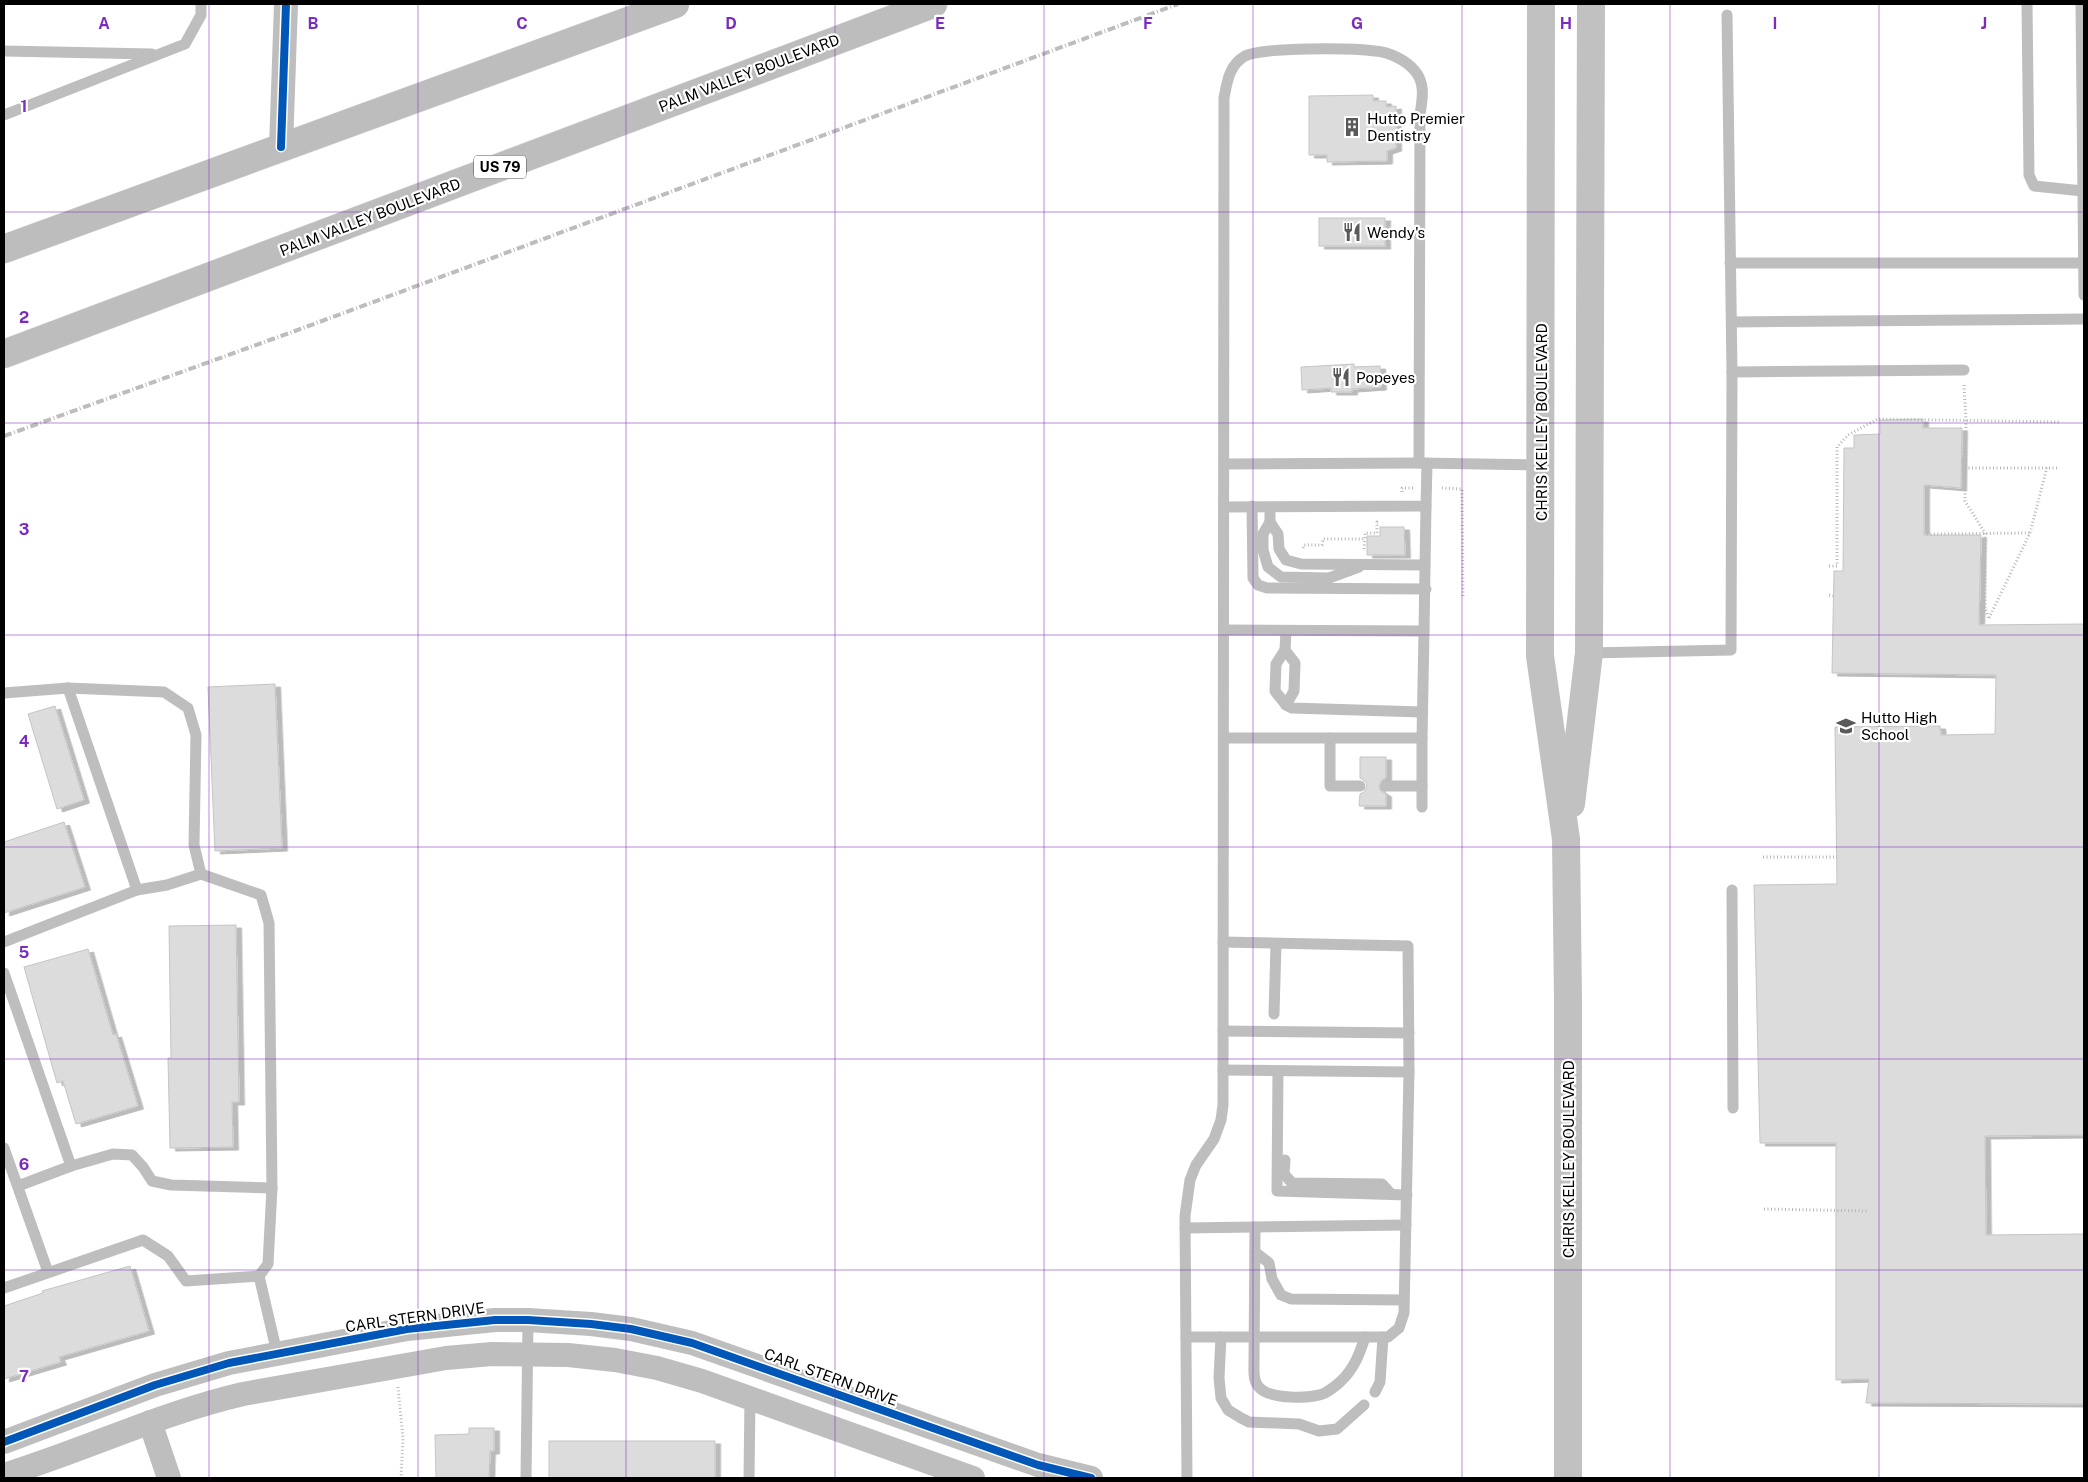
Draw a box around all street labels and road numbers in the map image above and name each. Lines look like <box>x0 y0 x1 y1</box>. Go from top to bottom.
street label: PALM VALLEY BOULEVARD <box>656 31 842 115</box>
road number: US 79 <box>474 156 526 178</box>
street label: PALM VALLEY BOULEVARD <box>277 175 463 259</box>
street label: CHRIS KELLEY BOULEVARD <box>1533 323 1550 521</box>
street label: CHRIS KELLEY BOULEVARD <box>1560 1060 1577 1258</box>
street label: CARL STERN DRIVE <box>344 1299 486 1335</box>
street label: CARL STERN DRIVE <box>762 1345 900 1409</box>

